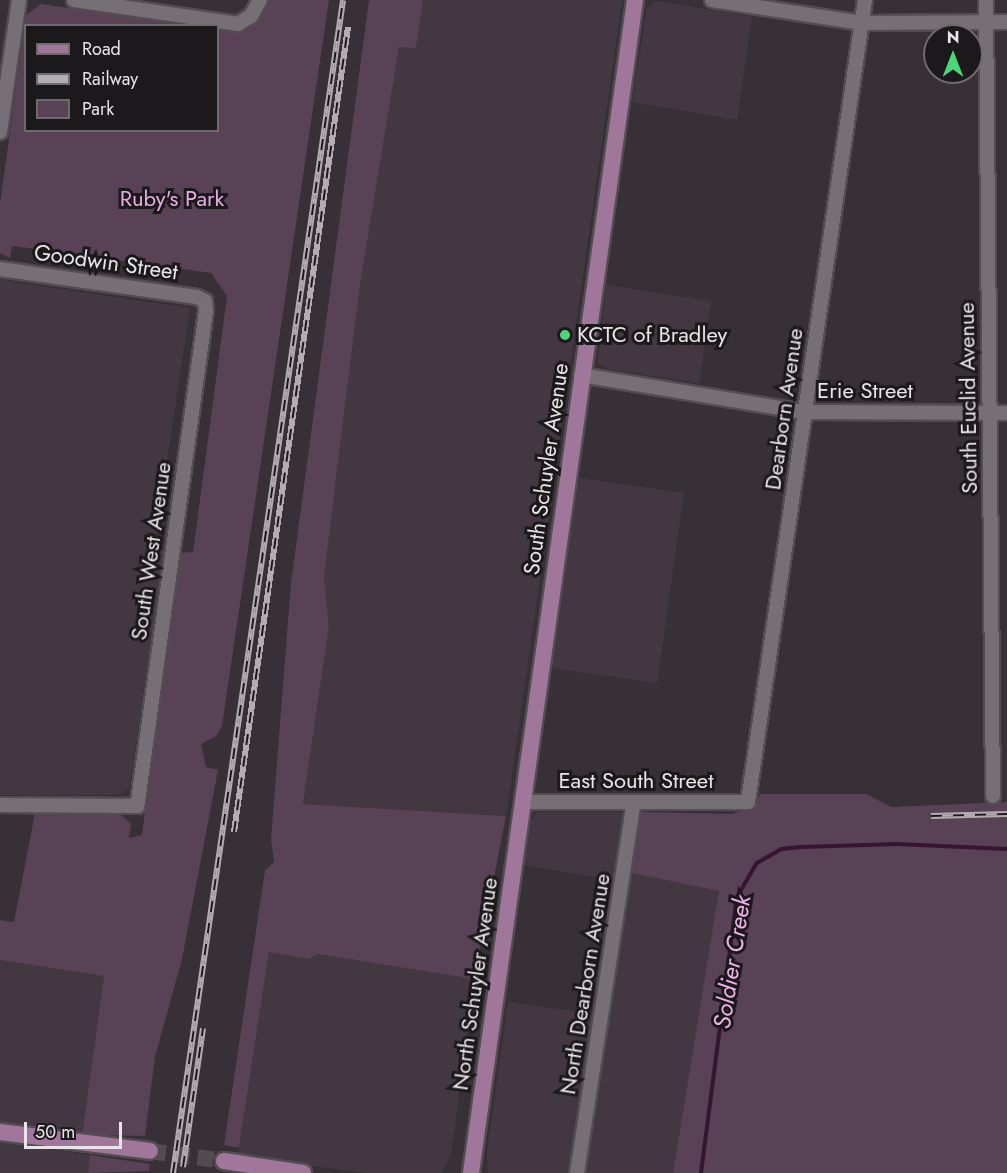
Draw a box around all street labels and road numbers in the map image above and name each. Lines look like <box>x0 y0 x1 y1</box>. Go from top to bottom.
street label: Goodwin Street <box>32 239 180 285</box>
street label: South Euclid Avenue <box>953 302 983 494</box>
street label: Dearborn Avenue <box>760 326 808 492</box>
street label: South Schuyler Avenue <box>518 361 574 577</box>
street label: Erie Street <box>817 378 913 404</box>
street label: South West Avenue <box>125 460 177 642</box>
street label: East South Street <box>559 768 713 794</box>
street label: North Dearborn Avenue <box>555 872 615 1096</box>
street label: North Schuyler Avenue <box>447 876 503 1092</box>

